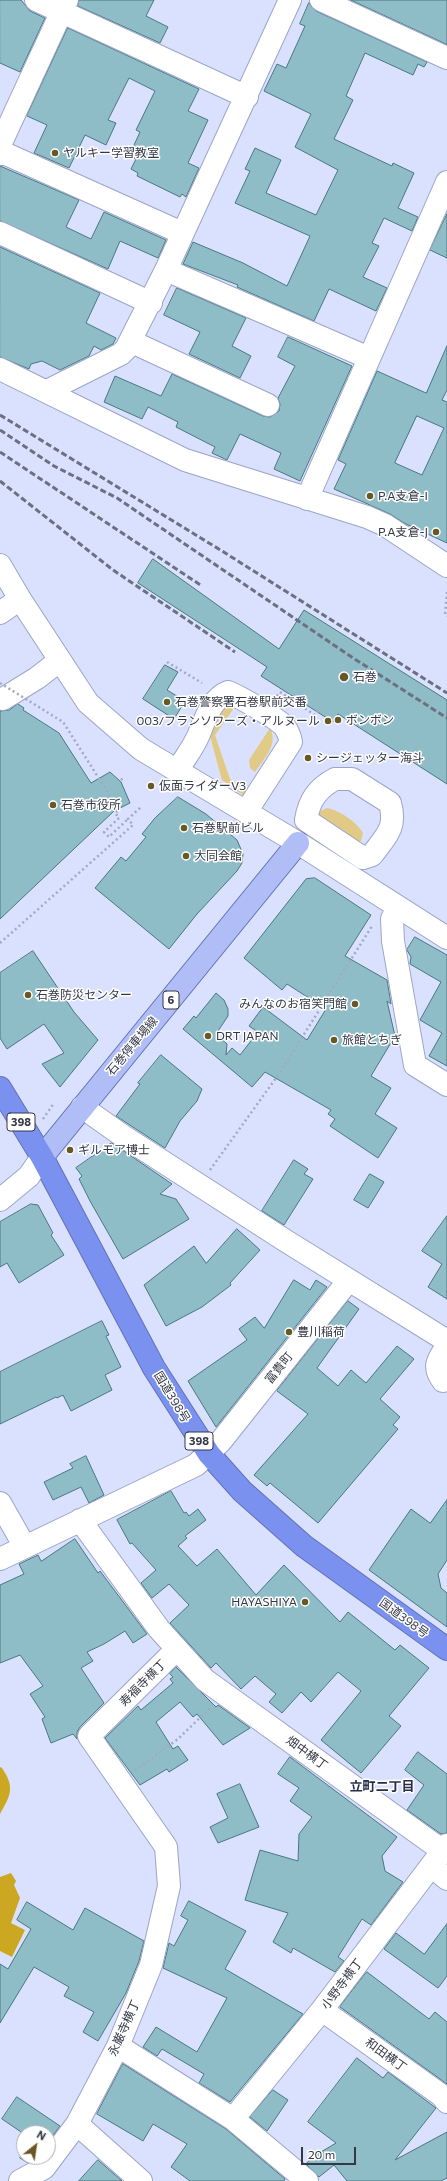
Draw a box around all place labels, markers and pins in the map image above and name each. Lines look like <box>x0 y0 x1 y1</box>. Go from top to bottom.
place label: ヤルキー学習教室 <box>63 146 159 160</box>
marker: ヤルキー学習教室 <box>50 148 60 158</box>
place label: P.A支倉-I <box>378 489 428 503</box>
marker: P.A支倉-I <box>365 491 375 501</box>
place label: P.A支倉-J <box>378 525 428 539</box>
marker: P.A支倉-J <box>431 527 441 537</box>
place label: 石巻 <box>353 670 377 684</box>
marker: 石巻 <box>338 671 350 683</box>
place label: 石巻警察署石巻駅前交番 <box>175 695 307 709</box>
marker: 石巻警察署石巻駅前交番 <box>162 697 172 707</box>
place label: ボンボン <box>346 713 394 727</box>
place label: 003/フランソワーズ・アルヌール <box>136 714 320 728</box>
marker: ボンボン <box>333 715 343 725</box>
marker: 003/フランソワーズ・アルヌール <box>323 716 333 726</box>
place label: シージェッター海斗 <box>316 751 424 765</box>
marker: シージェッター海斗 <box>303 753 313 763</box>
place label: 仮面ライダーV3 <box>159 779 246 793</box>
marker: 仮面ライダーV3 <box>146 781 156 791</box>
place label: 石巻市役所 <box>61 798 121 812</box>
marker: 石巻市役所 <box>48 800 58 810</box>
place label: 石巻駅前ビル <box>192 821 264 835</box>
marker: 石巻駅前ビル <box>179 823 189 833</box>
place label: 大同会館 <box>194 849 242 863</box>
marker: 大同会館 <box>181 851 191 861</box>
place label: 石巻防災センター <box>36 988 132 1002</box>
marker: 石巻防災センター <box>23 990 33 1000</box>
place label: みんなのお宿笑門館 <box>239 997 347 1011</box>
marker: みんなのお宿笑門館 <box>350 999 360 1009</box>
place label: DRT JAPAN <box>216 1029 279 1043</box>
marker: DRT JAPAN <box>203 1031 213 1041</box>
place label: 旅館とちぎ <box>342 1033 402 1047</box>
marker: 旅館とちぎ <box>329 1035 339 1045</box>
place label: ギルモア博士 <box>78 1143 150 1157</box>
marker: ギルモア博士 <box>65 1145 75 1155</box>
place label: 豊川稲荷 <box>297 1325 345 1339</box>
marker: 豊川稲荷 <box>284 1327 294 1337</box>
place label: HAYASHIYA <box>231 1595 297 1609</box>
marker: HAYASHIYA <box>300 1597 310 1607</box>

